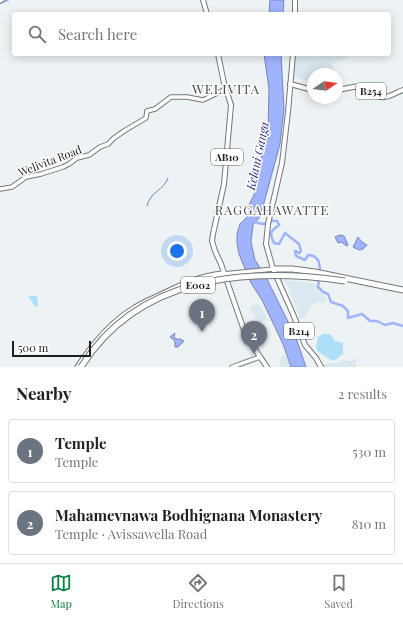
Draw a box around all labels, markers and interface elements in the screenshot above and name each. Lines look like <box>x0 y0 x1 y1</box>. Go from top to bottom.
search box <box>12 12 391 56</box>
icon: search <box>26 23 48 45</box>
text: Search here <box>58 24 137 44</box>
north arrow <box>307 68 343 104</box>
district label: WELIVITA <box>191 80 260 97</box>
road number: B254 <box>356 83 386 99</box>
water label: Kelani Ganga <box>242 120 272 192</box>
street label: Welivita Road <box>15 141 84 180</box>
road number: AB10 <box>211 149 243 165</box>
district label: RAGGAHAWATTE <box>215 201 329 218</box>
your location <box>167 241 187 261</box>
road number: E002 <box>181 277 215 293</box>
pin: 1 <box>189 299 215 332</box>
pin: 2 <box>241 321 267 354</box>
road number: B214 <box>284 323 314 339</box>
scale bar <box>12 339 91 358</box>
text: 500 m <box>18 340 48 355</box>
text: Nearby <box>16 382 71 404</box>
text: 2 results <box>338 385 387 402</box>
text: Temple <box>55 433 107 453</box>
text: 1 <box>28 443 32 460</box>
text: 530 m <box>352 443 386 460</box>
text: Temple <box>55 453 98 470</box>
text: Mahamevnawa Bodhignana Monastery <box>55 505 322 525</box>
text: 2 <box>27 515 33 532</box>
text: 810 m <box>352 515 386 532</box>
text: Temple · Avissawella Road <box>55 525 207 542</box>
tab: Map <box>50 572 72 611</box>
tab: Directions <box>172 572 224 611</box>
tab: Saved <box>324 572 353 611</box>

